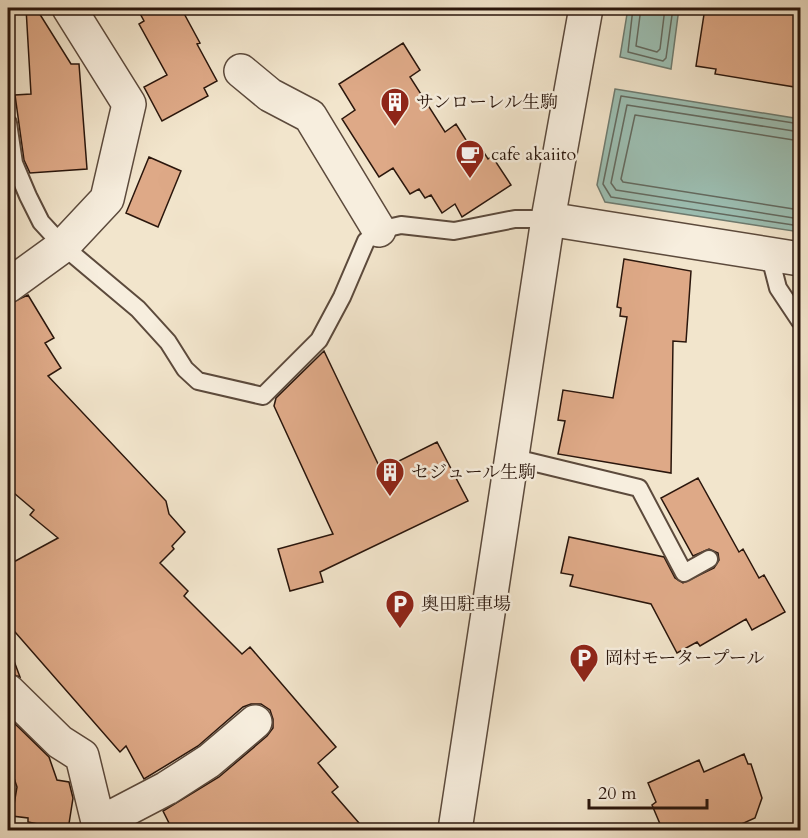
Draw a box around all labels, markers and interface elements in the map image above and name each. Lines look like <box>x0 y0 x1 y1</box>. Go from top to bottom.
building icon: サンローレル生駒 <box>379 86 411 128</box>
place label: サンローレル生駒 <box>416 90 558 115</box>
cafe icon: cafe akaiito <box>454 138 486 180</box>
place label: cafe akaiito <box>491 142 576 167</box>
building icon: セジュール生駒 <box>374 456 406 498</box>
place label: セジュール生駒 <box>411 460 536 485</box>
parking icon: 奥田駐車場 <box>384 588 416 630</box>
place label: 奥田駐車場 <box>421 592 511 617</box>
parking icon: 岡村モータープール <box>568 642 600 684</box>
place label: 岡村モータープール <box>605 646 764 671</box>
scale bar <box>589 772 708 810</box>
text: 20 m <box>598 781 637 806</box>

